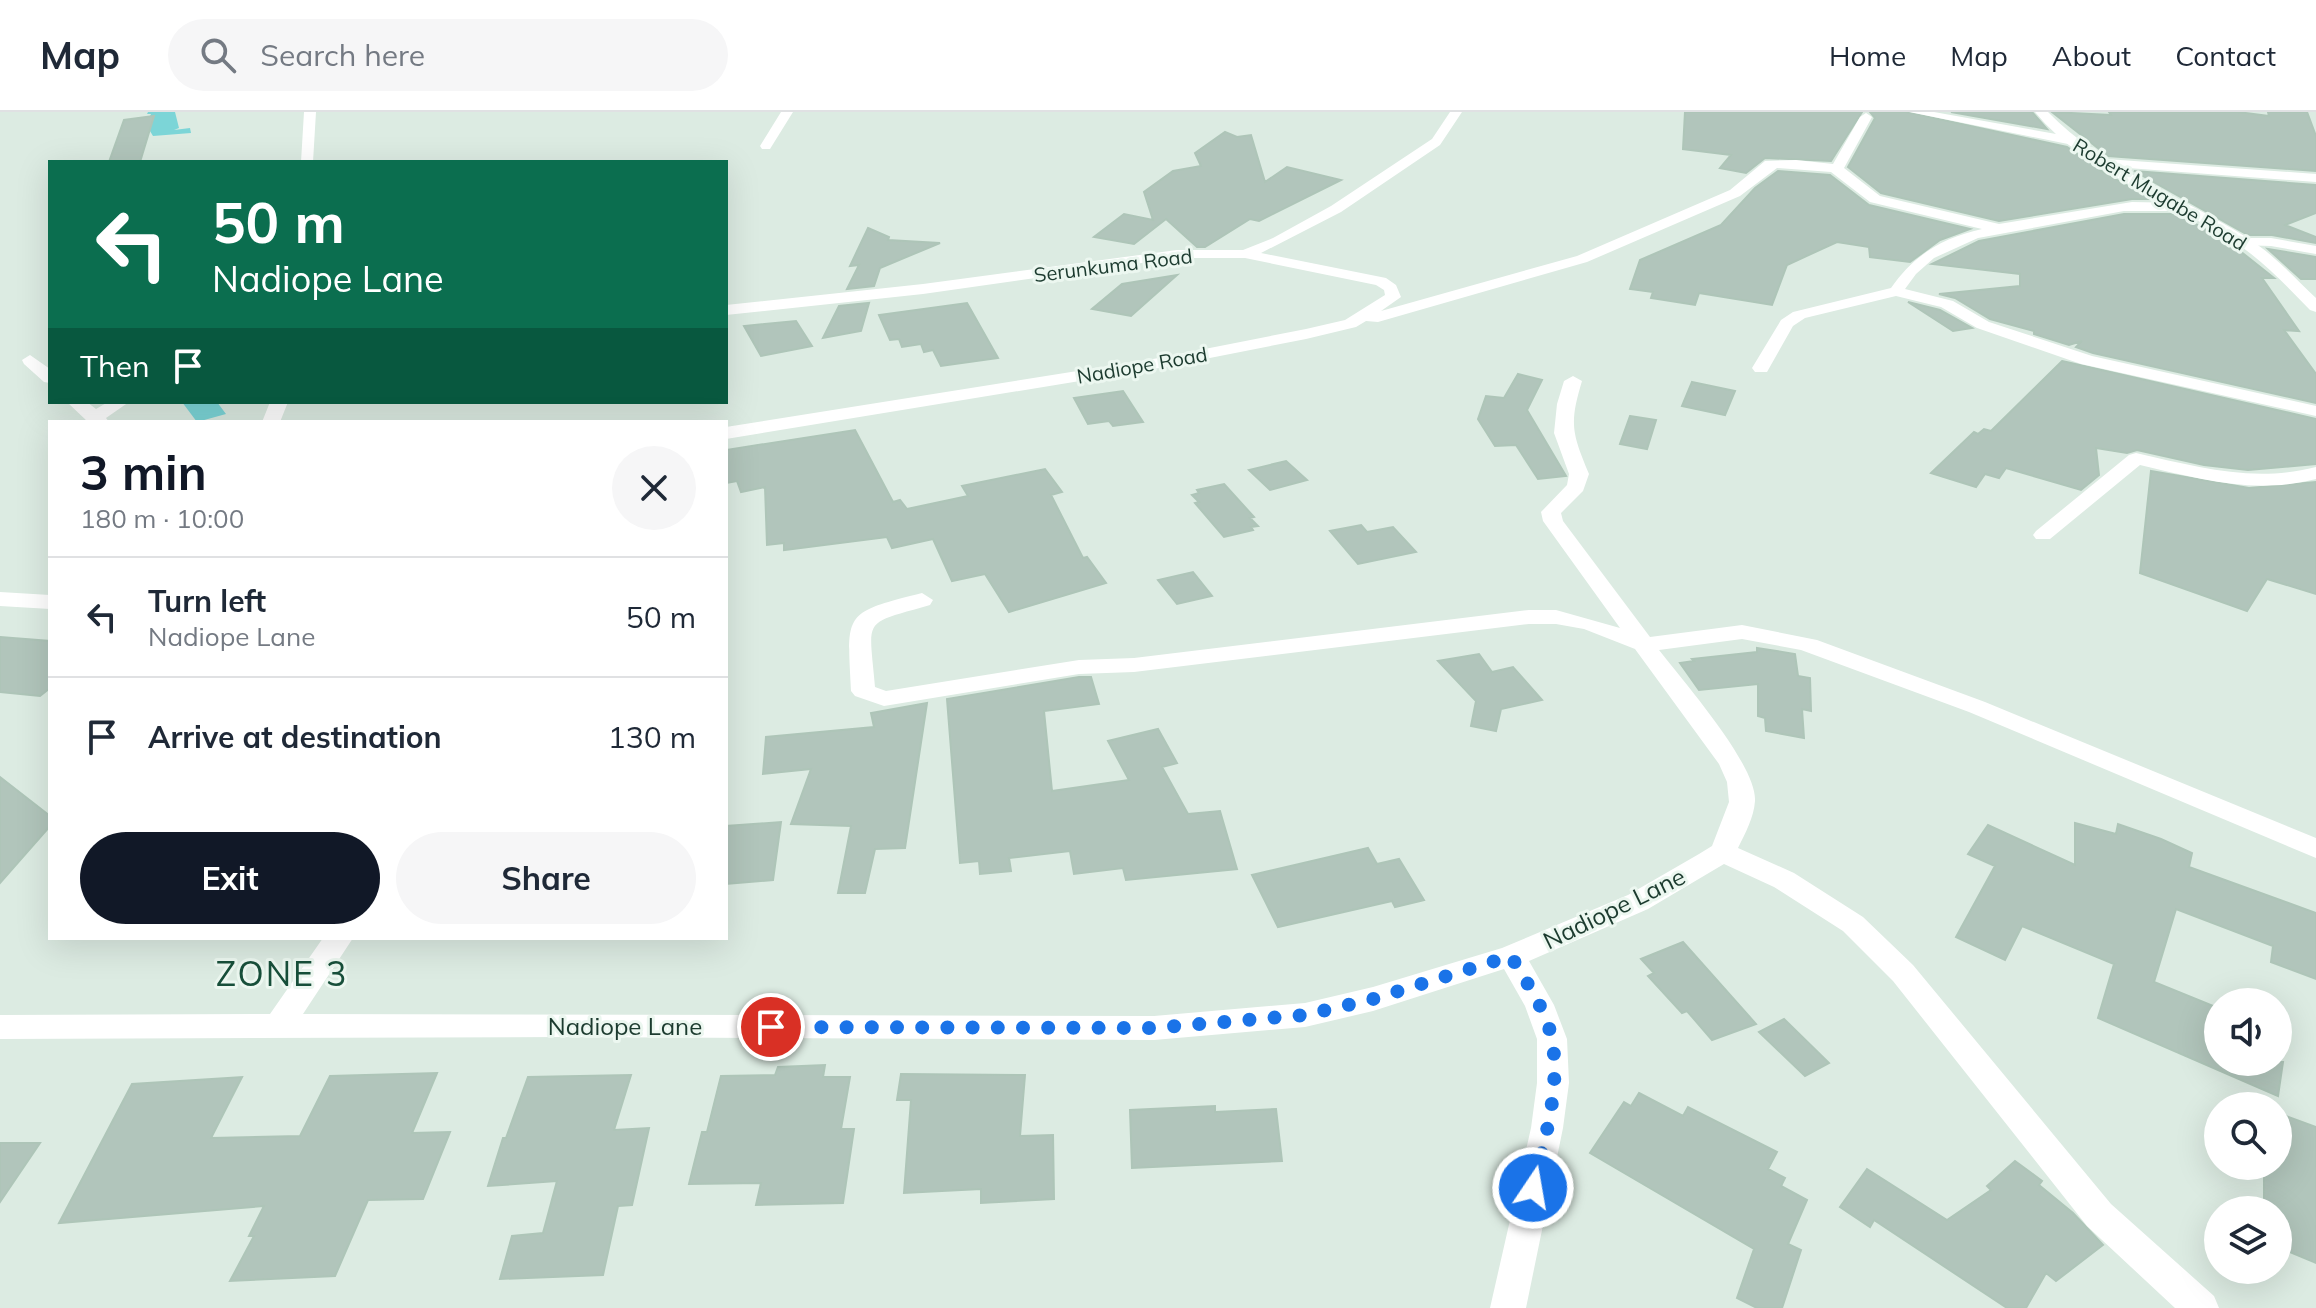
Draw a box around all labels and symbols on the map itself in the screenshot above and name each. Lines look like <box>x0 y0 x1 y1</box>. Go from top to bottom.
street label: Robert Mugabe Road <box>2069 132 2251 256</box>
street label: Serunkuma Road <box>1032 243 1194 287</box>
street label: Nadiope Road <box>1075 341 1209 389</box>
street label: Nadiope Lane <box>1538 861 1690 955</box>
district label: ZONE 3 <box>216 952 348 995</box>
pin <box>737 993 805 1061</box>
street label: Nadiope Lane <box>548 1011 702 1041</box>
position arrow <box>1491 1146 1575 1230</box>

